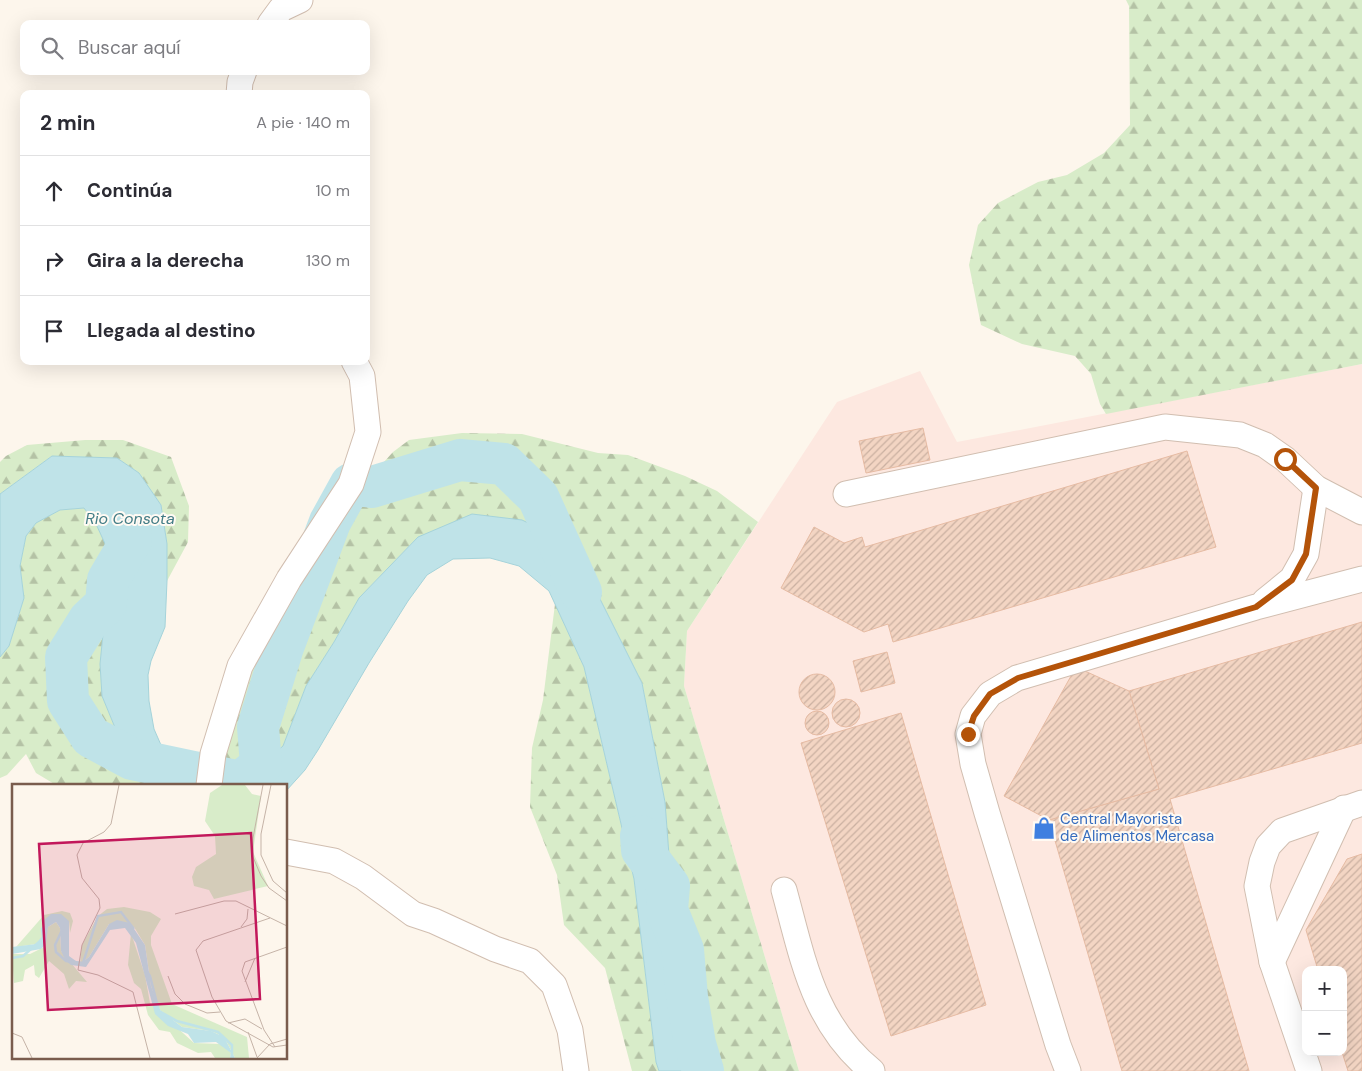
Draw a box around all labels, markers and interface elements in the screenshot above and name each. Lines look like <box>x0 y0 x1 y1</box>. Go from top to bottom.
search box <box>20 20 370 75</box>
icon: search <box>38 34 66 62</box>
text: Buscar aquí <box>78 35 181 60</box>
text: 2 min <box>40 109 96 137</box>
text: A pie · 140 m <box>256 112 350 133</box>
icon: ahead <box>40 177 68 205</box>
text: Continúa <box>87 178 172 203</box>
text: 10 m <box>316 180 350 201</box>
icon: right <box>40 247 68 275</box>
text: Gira a la derecha <box>87 248 244 273</box>
text: 130 m <box>306 250 350 271</box>
icon: arrive <box>40 317 68 345</box>
text: Llegada al destino <box>87 318 256 343</box>
route start <box>1274 448 1297 471</box>
water label: Rio Consota <box>85 508 175 529</box>
route end <box>957 723 980 746</box>
inset map <box>12 784 288 1058</box>
place label: Central Mayorista de Alimentos Mercasa <box>1060 809 1214 846</box>
shop icon: Central Mayorista de Alimentos Mercasa <box>1031 815 1057 841</box>
map controls <box>1302 966 1347 1056</box>
button: + <box>1302 966 1347 1011</box>
button: − <box>1302 1011 1347 1056</box>

